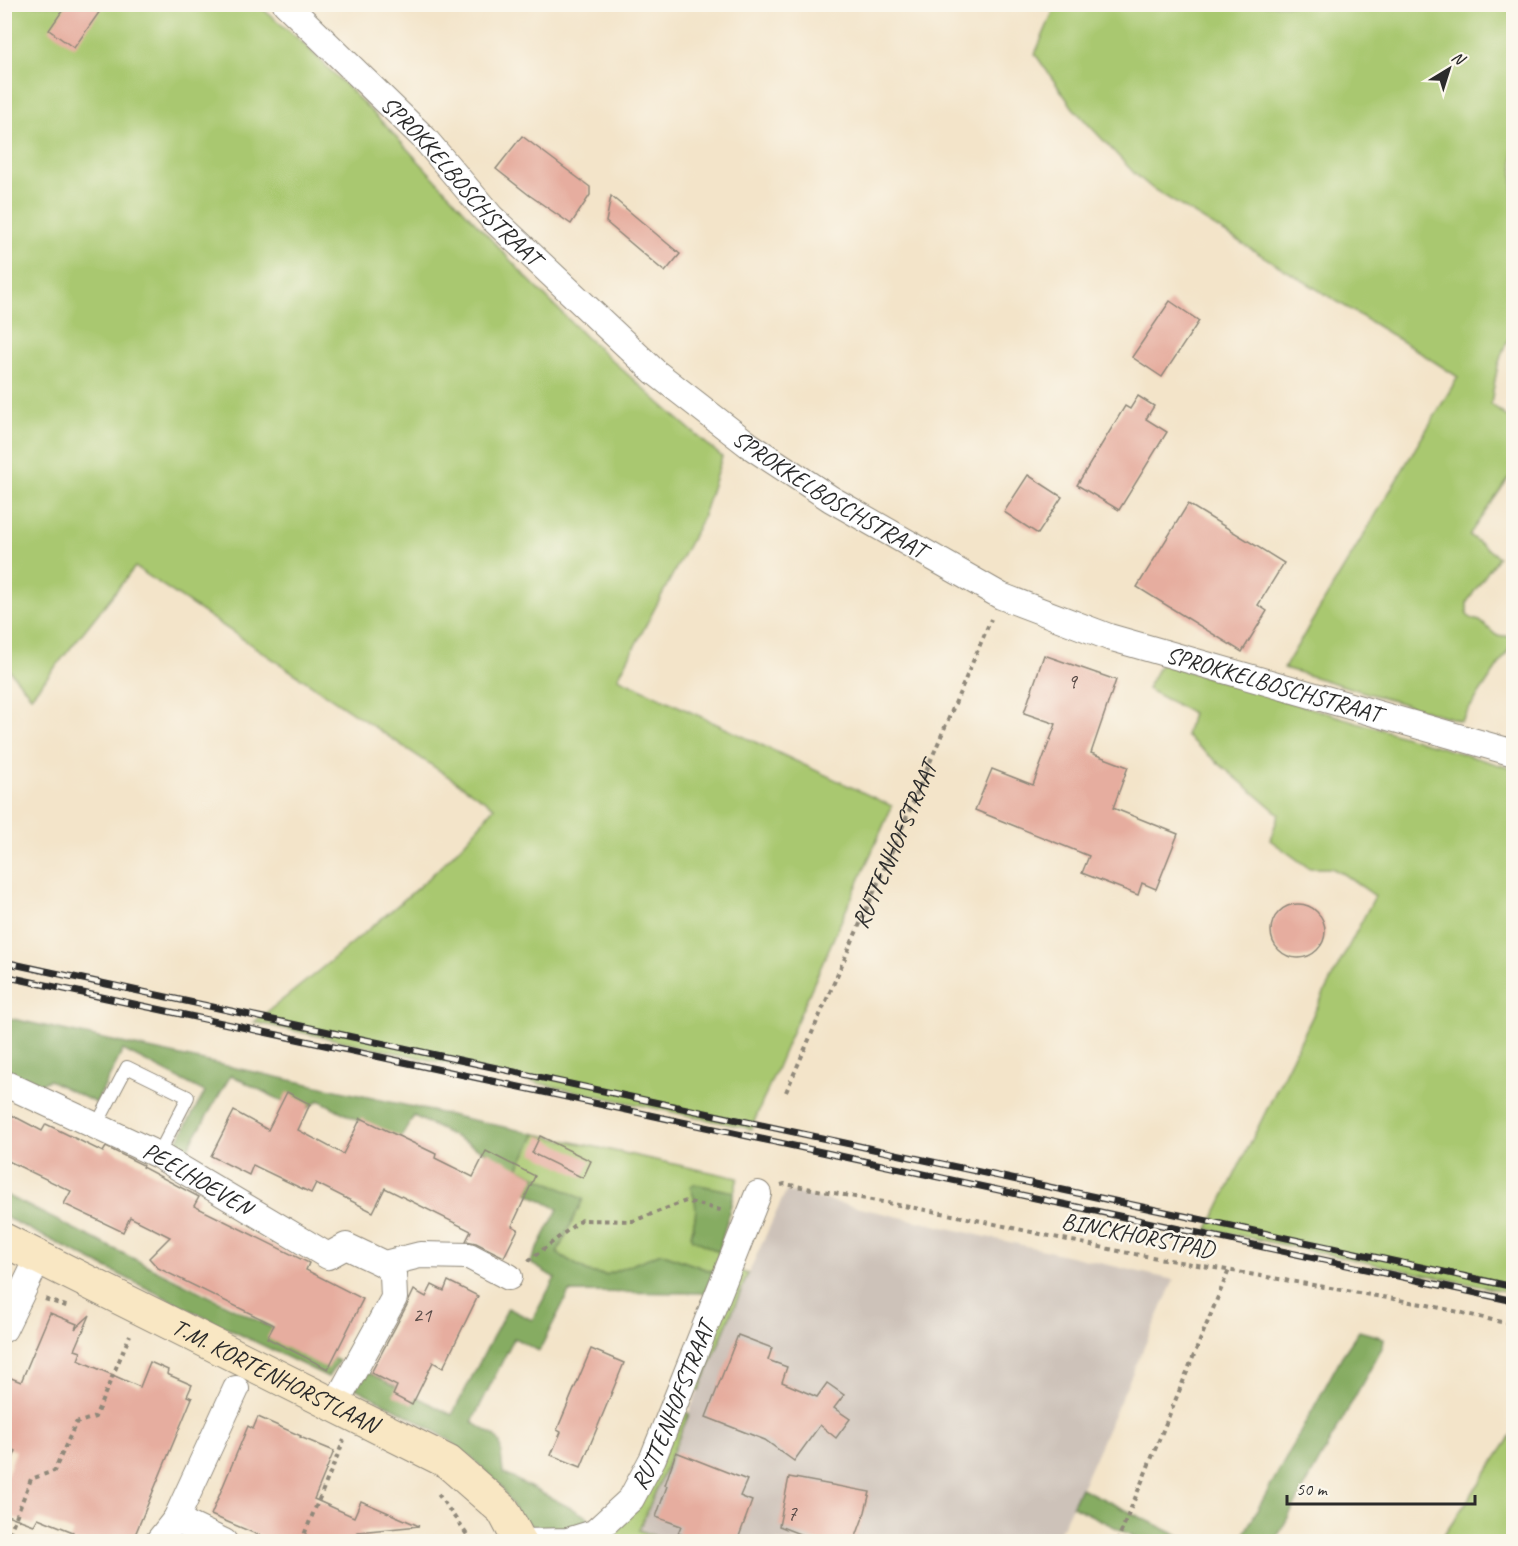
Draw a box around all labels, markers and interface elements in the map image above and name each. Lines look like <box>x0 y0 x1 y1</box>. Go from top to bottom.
north arrow <box>1419 39 1479 99</box>
text: N <box>1448 47 1470 71</box>
street label: SPROKKELBOSCHSTRAAT <box>375 89 552 276</box>
street label: SPROKKELBOSCHSTRAAT <box>727 423 937 568</box>
street label: SPROKKELBOSCHSTRAAT <box>1163 639 1390 731</box>
house number: 9 <box>1067 668 1078 694</box>
street label: RUTTENHOFSTRAAT <box>845 752 946 933</box>
street label: PEELHOEVEN <box>138 1135 260 1224</box>
street label: BINCKHORSTPAD <box>1059 1206 1219 1265</box>
house number: 21 <box>413 1302 433 1328</box>
street label: T.M. KORTENHORSTLAAN <box>167 1312 386 1441</box>
street label: RUTTENHOFSTRAAT <box>624 1313 723 1495</box>
scale bar <box>1287 1468 1474 1506</box>
text: 50 m <box>1296 1478 1329 1500</box>
house number: 7 <box>787 1500 798 1526</box>

